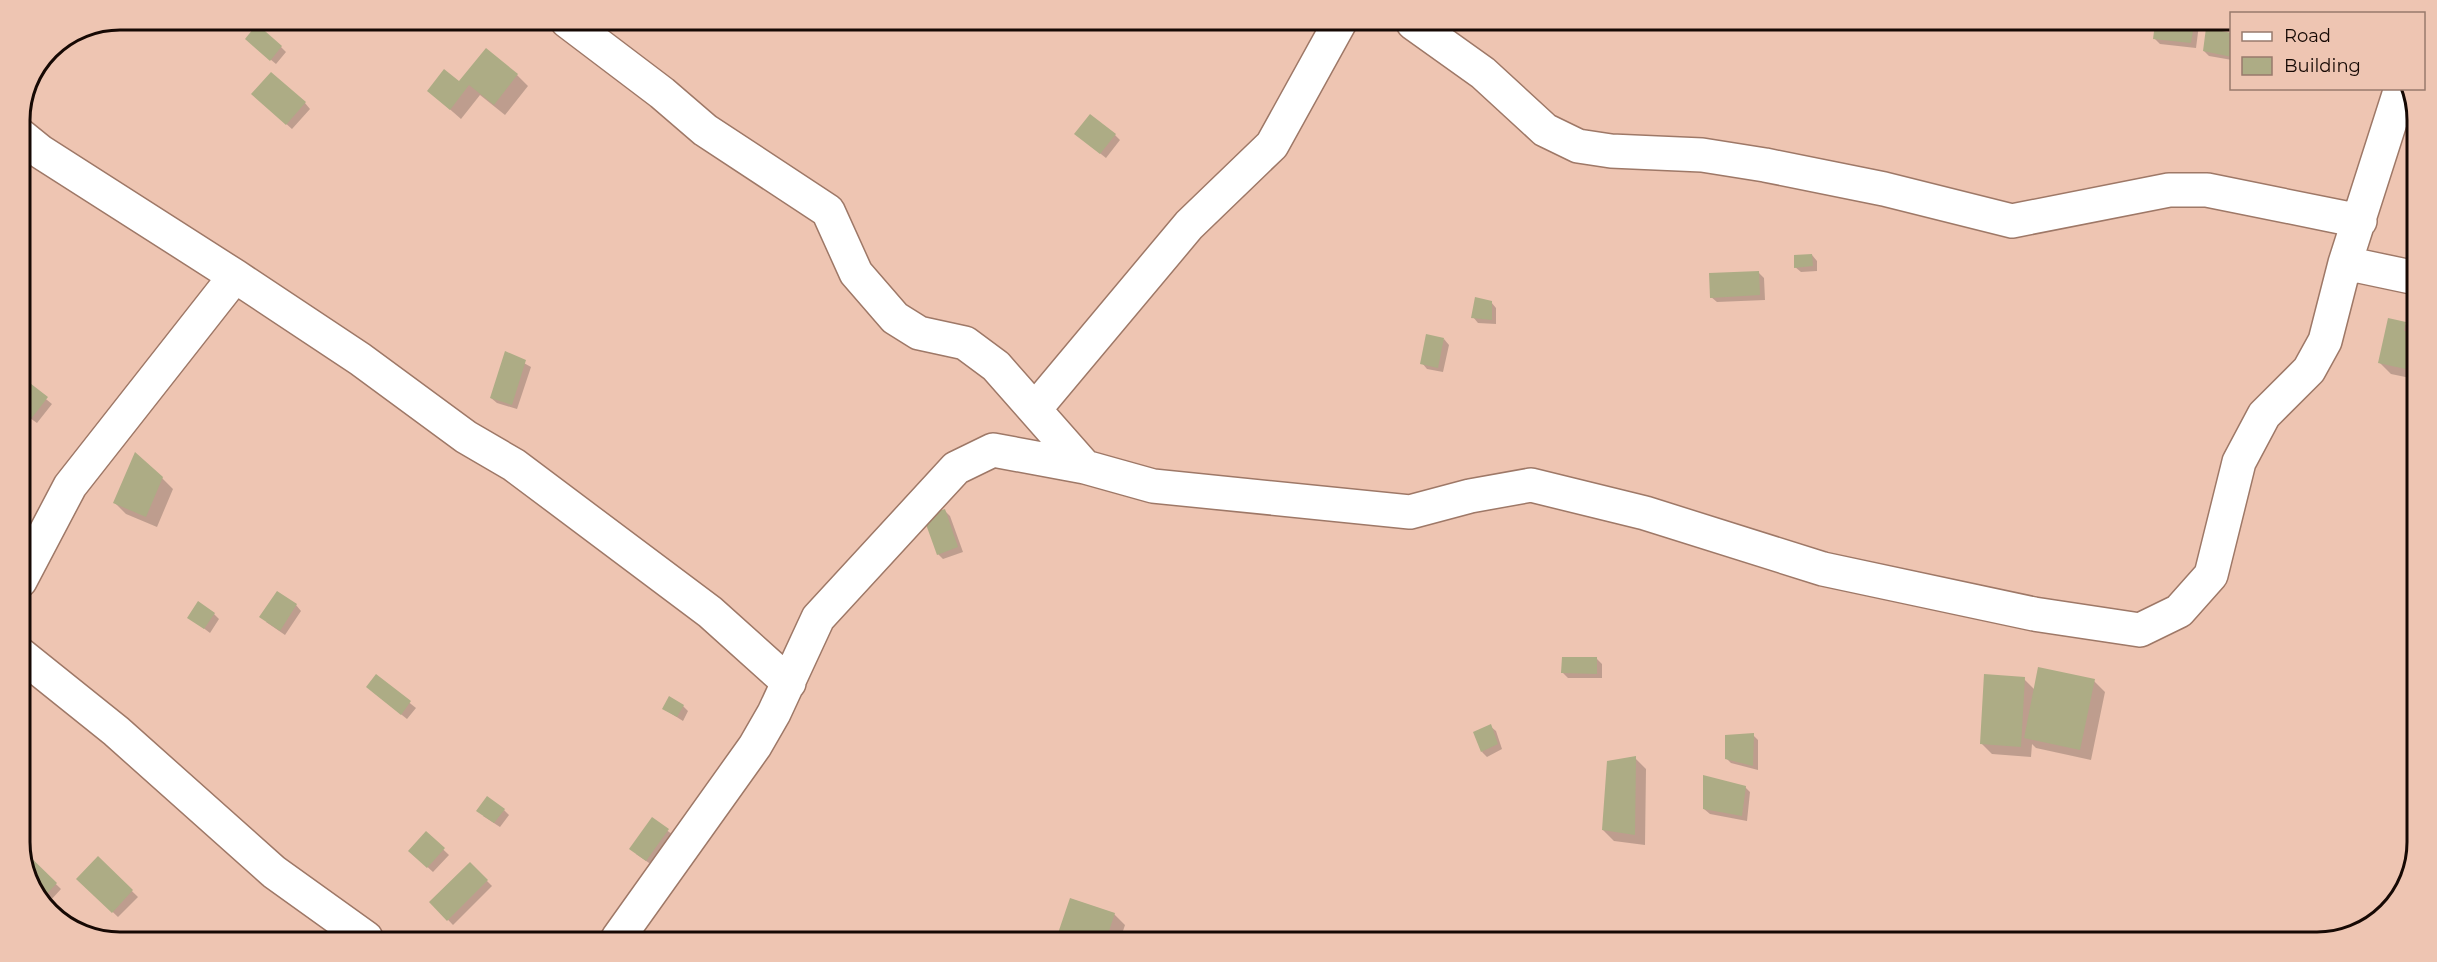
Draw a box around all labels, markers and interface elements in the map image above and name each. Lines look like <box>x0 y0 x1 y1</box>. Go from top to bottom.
legend <box>2230 12 2425 90</box>
text: Road <box>2284 25 2331 47</box>
text: Building <box>2284 55 2361 77</box>

